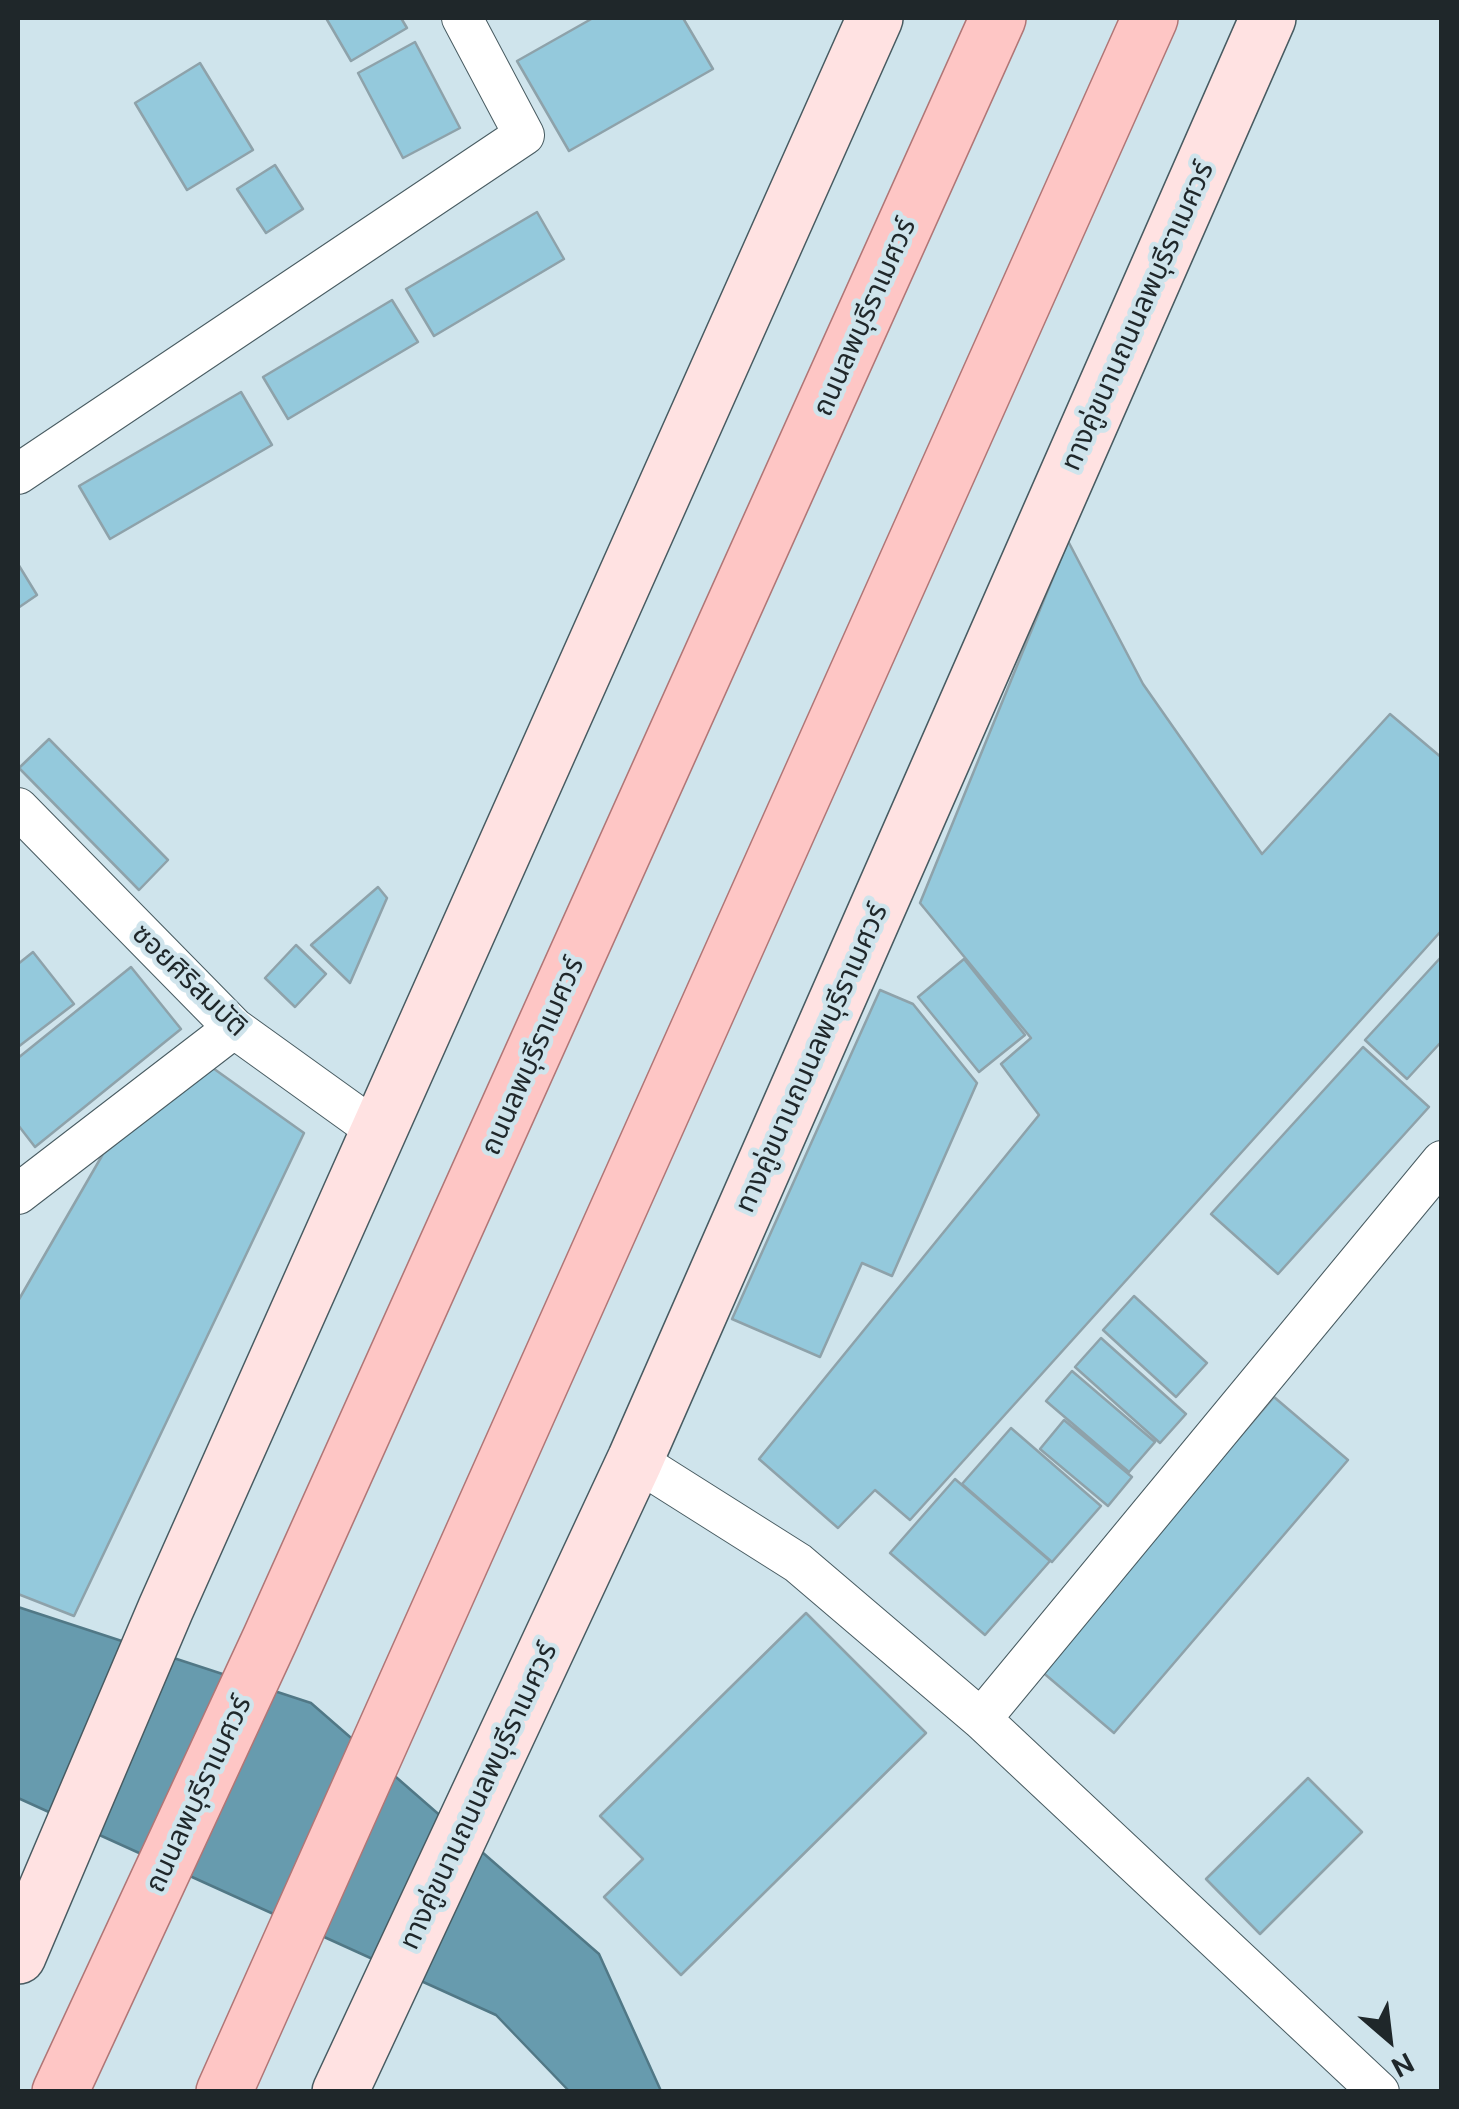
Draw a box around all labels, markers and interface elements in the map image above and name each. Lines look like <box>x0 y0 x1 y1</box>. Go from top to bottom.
street label: ทางคู่ขนานถนนลพบุรีราเมศวร์ <box>1054 156 1220 476</box>
street label: ถนนลพบุรีราเมศวร์ <box>805 213 923 421</box>
street label: ทางคู่ขนานถนนลพบุรีราเมศวร์ <box>728 898 894 1218</box>
street label: ซอยศิริสมบัติ <box>125 917 255 1043</box>
street label: ถนนลพบุรีราเมศวร์ <box>473 952 591 1160</box>
street label: ทางคู่ขนานถนนลพบุรีราเมศวร์ <box>392 1637 564 1955</box>
street label: ถนนลพบุรีราเมศวร์ <box>138 1691 258 1897</box>
north arrow <box>1339 1989 1439 2089</box>
text: N <box>1387 2047 1420 2085</box>

